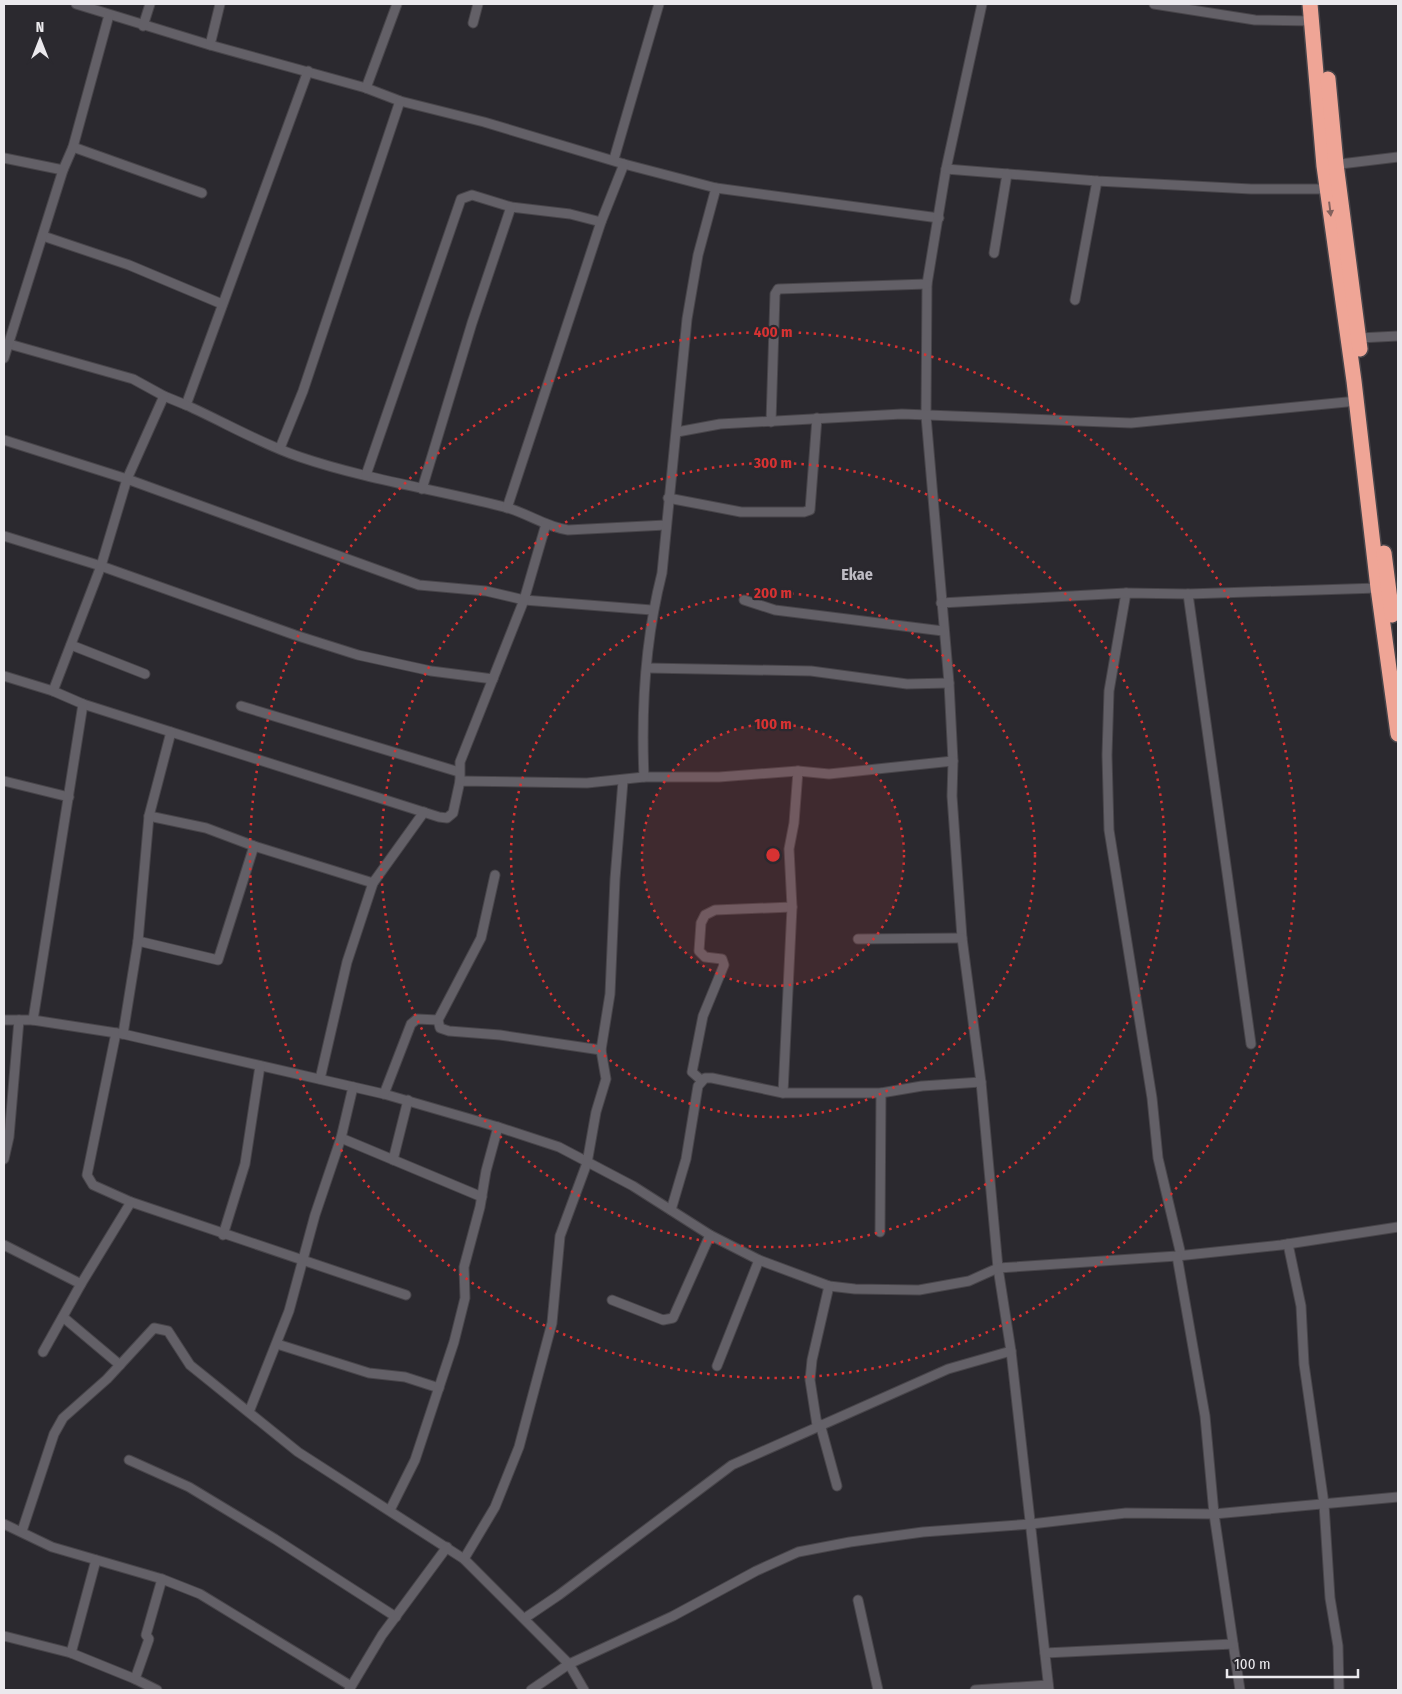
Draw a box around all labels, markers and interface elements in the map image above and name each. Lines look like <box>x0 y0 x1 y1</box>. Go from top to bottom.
north arrow <box>15 15 65 65</box>
text: N <box>36 19 44 36</box>
one-way arrow <box>1326 201 1334 217</box>
text: 400 m <box>754 323 792 341</box>
text: 300 m <box>753 454 792 472</box>
district label: Ekae <box>841 565 873 584</box>
text: 200 m <box>753 584 792 602</box>
text: 100 m <box>754 715 792 733</box>
centre of rings <box>764 846 782 864</box>
scale bar <box>1227 1646 1358 1678</box>
text: 100 m <box>1234 1655 1271 1673</box>

